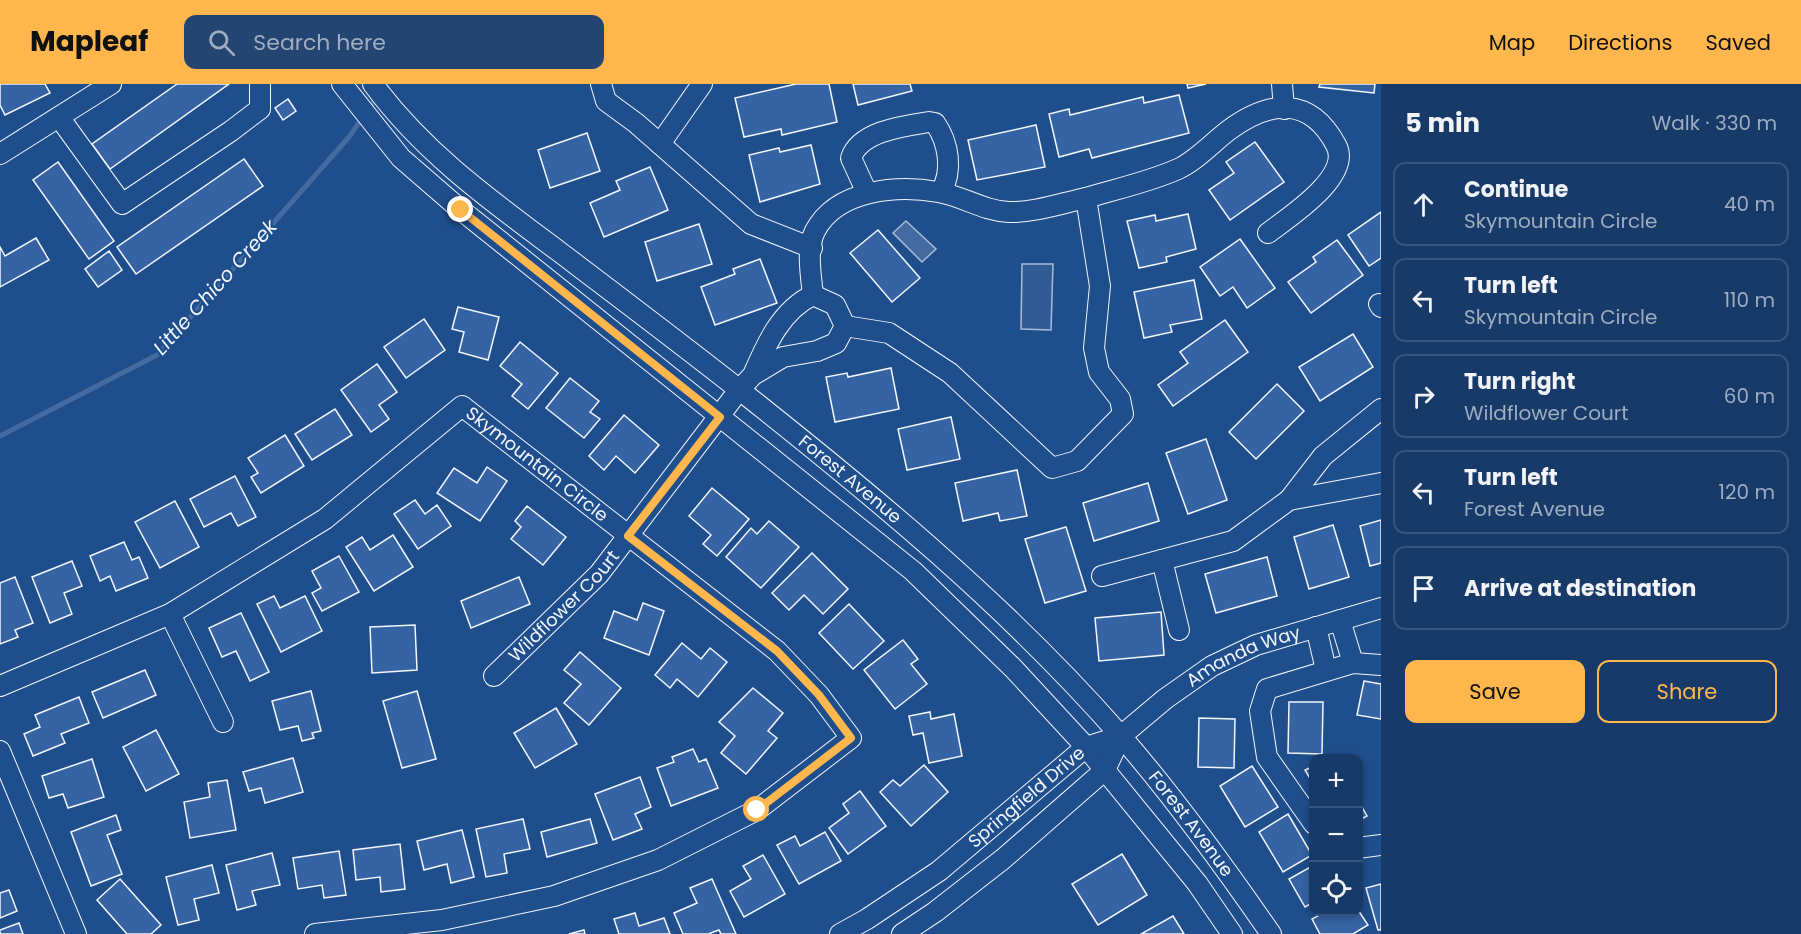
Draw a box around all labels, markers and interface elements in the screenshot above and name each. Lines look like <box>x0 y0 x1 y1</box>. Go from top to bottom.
search box <box>184 15 604 69</box>
text: Mapleaf <box>30 22 148 61</box>
icon: search <box>205 26 238 59</box>
text: Search here <box>253 27 386 58</box>
text: Map <box>1489 28 1535 57</box>
text: Directions <box>1568 28 1672 57</box>
text: Saved <box>1705 28 1771 57</box>
text: 5 min <box>1405 105 1480 141</box>
text: Walk · 330 m <box>1652 109 1777 137</box>
text: Continue <box>1464 174 1568 205</box>
icon: ahead <box>1407 188 1440 221</box>
text: 40 m <box>1724 190 1775 218</box>
route end <box>447 196 473 222</box>
text: Skymountain Circle <box>1464 207 1657 235</box>
water label: Little Chico Creek <box>147 212 285 361</box>
text: Turn left <box>1464 270 1558 301</box>
icon: left <box>1407 284 1440 317</box>
text: 110 m <box>1724 286 1775 314</box>
text: Skymountain Circle <box>1464 303 1657 331</box>
text: Turn right <box>1464 366 1575 397</box>
icon: right <box>1407 380 1440 413</box>
text: 60 m <box>1724 382 1775 410</box>
text: Wildflower Court <box>1464 399 1629 427</box>
street label: Skymountain Circle <box>461 401 614 527</box>
street label: Forest Avenue <box>794 429 907 529</box>
text: Turn left <box>1464 462 1558 493</box>
icon: left <box>1407 476 1440 509</box>
text: 120 m <box>1719 478 1775 506</box>
text: Forest Avenue <box>1464 495 1605 523</box>
street label: Wildflower Court <box>503 545 625 667</box>
icon: arrive <box>1407 572 1440 605</box>
text: Arrive at destination <box>1464 573 1696 604</box>
street label: Amanda Way <box>1181 620 1303 693</box>
button: Save <box>1405 660 1585 723</box>
button: Share <box>1597 660 1777 723</box>
street label: Springfield Drive <box>962 740 1090 853</box>
map controls <box>1309 754 1363 916</box>
button: + <box>1309 754 1363 808</box>
street label: Forest Avenue <box>1143 765 1240 882</box>
route start <box>743 796 769 822</box>
button: − <box>1309 808 1363 862</box>
button: locate <box>1309 862 1363 916</box>

